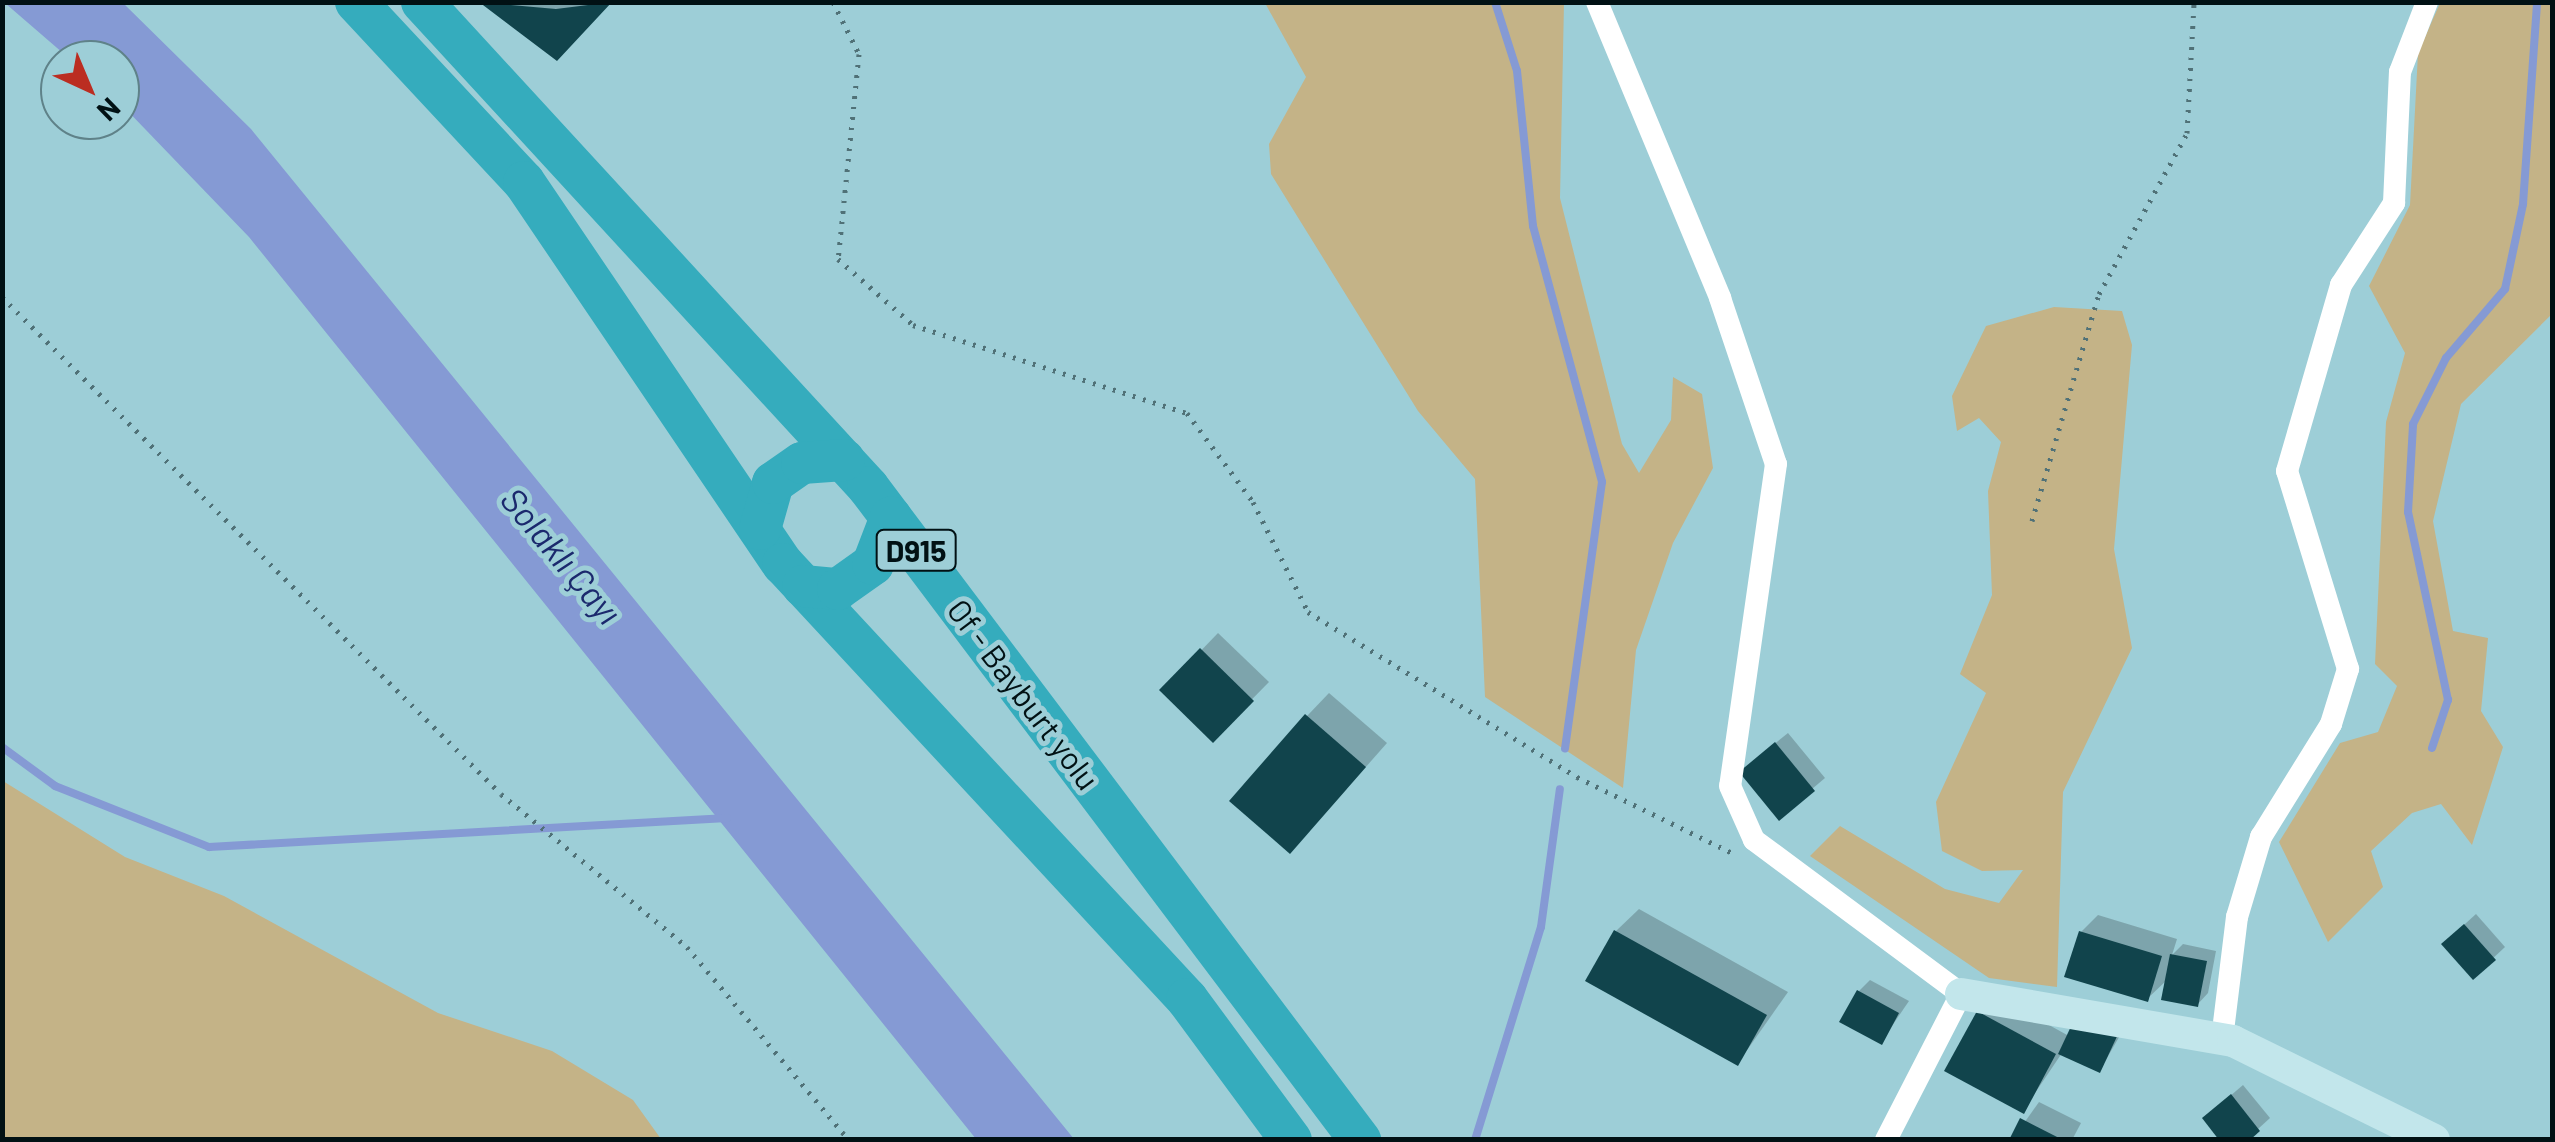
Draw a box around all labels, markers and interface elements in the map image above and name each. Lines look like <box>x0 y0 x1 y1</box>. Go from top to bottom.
north arrow <box>40 40 140 140</box>
text: N <box>91 91 128 129</box>
water label: Solaklı Çayı <box>493 478 631 632</box>
road number: D915 <box>874 525 958 575</box>
street label: Of - Bayburt yolu <box>940 591 1108 797</box>

